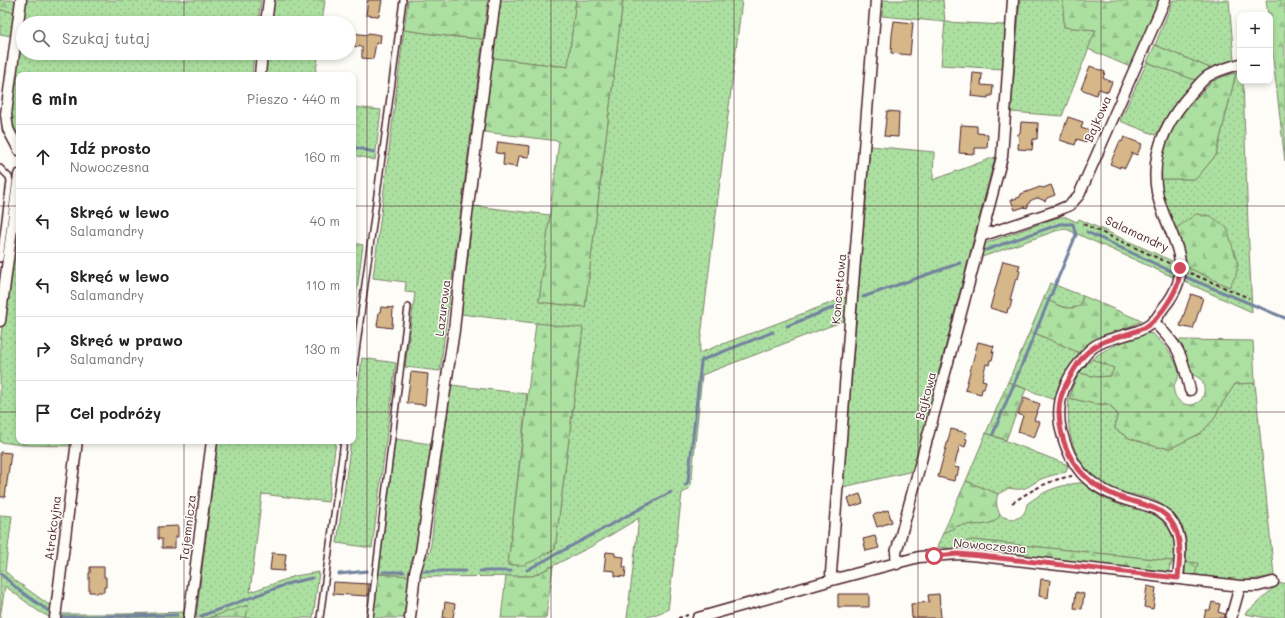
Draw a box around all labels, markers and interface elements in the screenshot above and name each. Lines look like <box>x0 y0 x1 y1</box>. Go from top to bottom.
map controls <box>1237 12 1273 84</box>
button: + <box>1237 12 1273 48</box>
search box <box>16 16 356 60</box>
icon: search <box>30 27 52 49</box>
text: Szukaj tutaj <box>62 28 150 48</box>
button: − <box>1237 48 1273 84</box>
text: 6 min <box>32 87 77 109</box>
text: Pieszo · 440 m <box>247 90 340 107</box>
street label: Bajkowa <box>1080 93 1114 144</box>
text: Idź prosto <box>70 138 151 158</box>
icon: ahead <box>32 146 54 168</box>
text: 160 m <box>304 148 340 165</box>
text: Nowoczesna <box>70 158 150 175</box>
text: Skręć w lewo <box>70 202 169 222</box>
icon: left <box>32 210 54 232</box>
street label: Salamandry <box>1103 211 1172 255</box>
text: 40 m <box>310 212 340 229</box>
text: Salamandry <box>70 222 144 239</box>
street label: Koncertowa <box>827 253 849 325</box>
route end <box>1171 259 1189 277</box>
text: Skręć w lewo <box>70 266 169 286</box>
icon: left <box>32 274 54 296</box>
text: 110 m <box>306 276 340 293</box>
street label: Lazurowa <box>431 279 453 337</box>
text: Salamandry <box>70 286 144 303</box>
text: Skręć w prawo <box>70 330 183 350</box>
icon: right <box>32 338 54 360</box>
text: 130 m <box>304 340 340 357</box>
text: Salamandry <box>70 350 144 367</box>
street label: Bajkowa <box>911 370 939 422</box>
icon: arrive <box>32 402 54 424</box>
text: Cel podróży <box>70 403 161 423</box>
street label: Tajemnicza <box>175 494 199 562</box>
street label: Atrakcyjna <box>40 495 64 561</box>
street label: Nowoczesna <box>953 534 1027 556</box>
route start <box>925 547 943 565</box>

